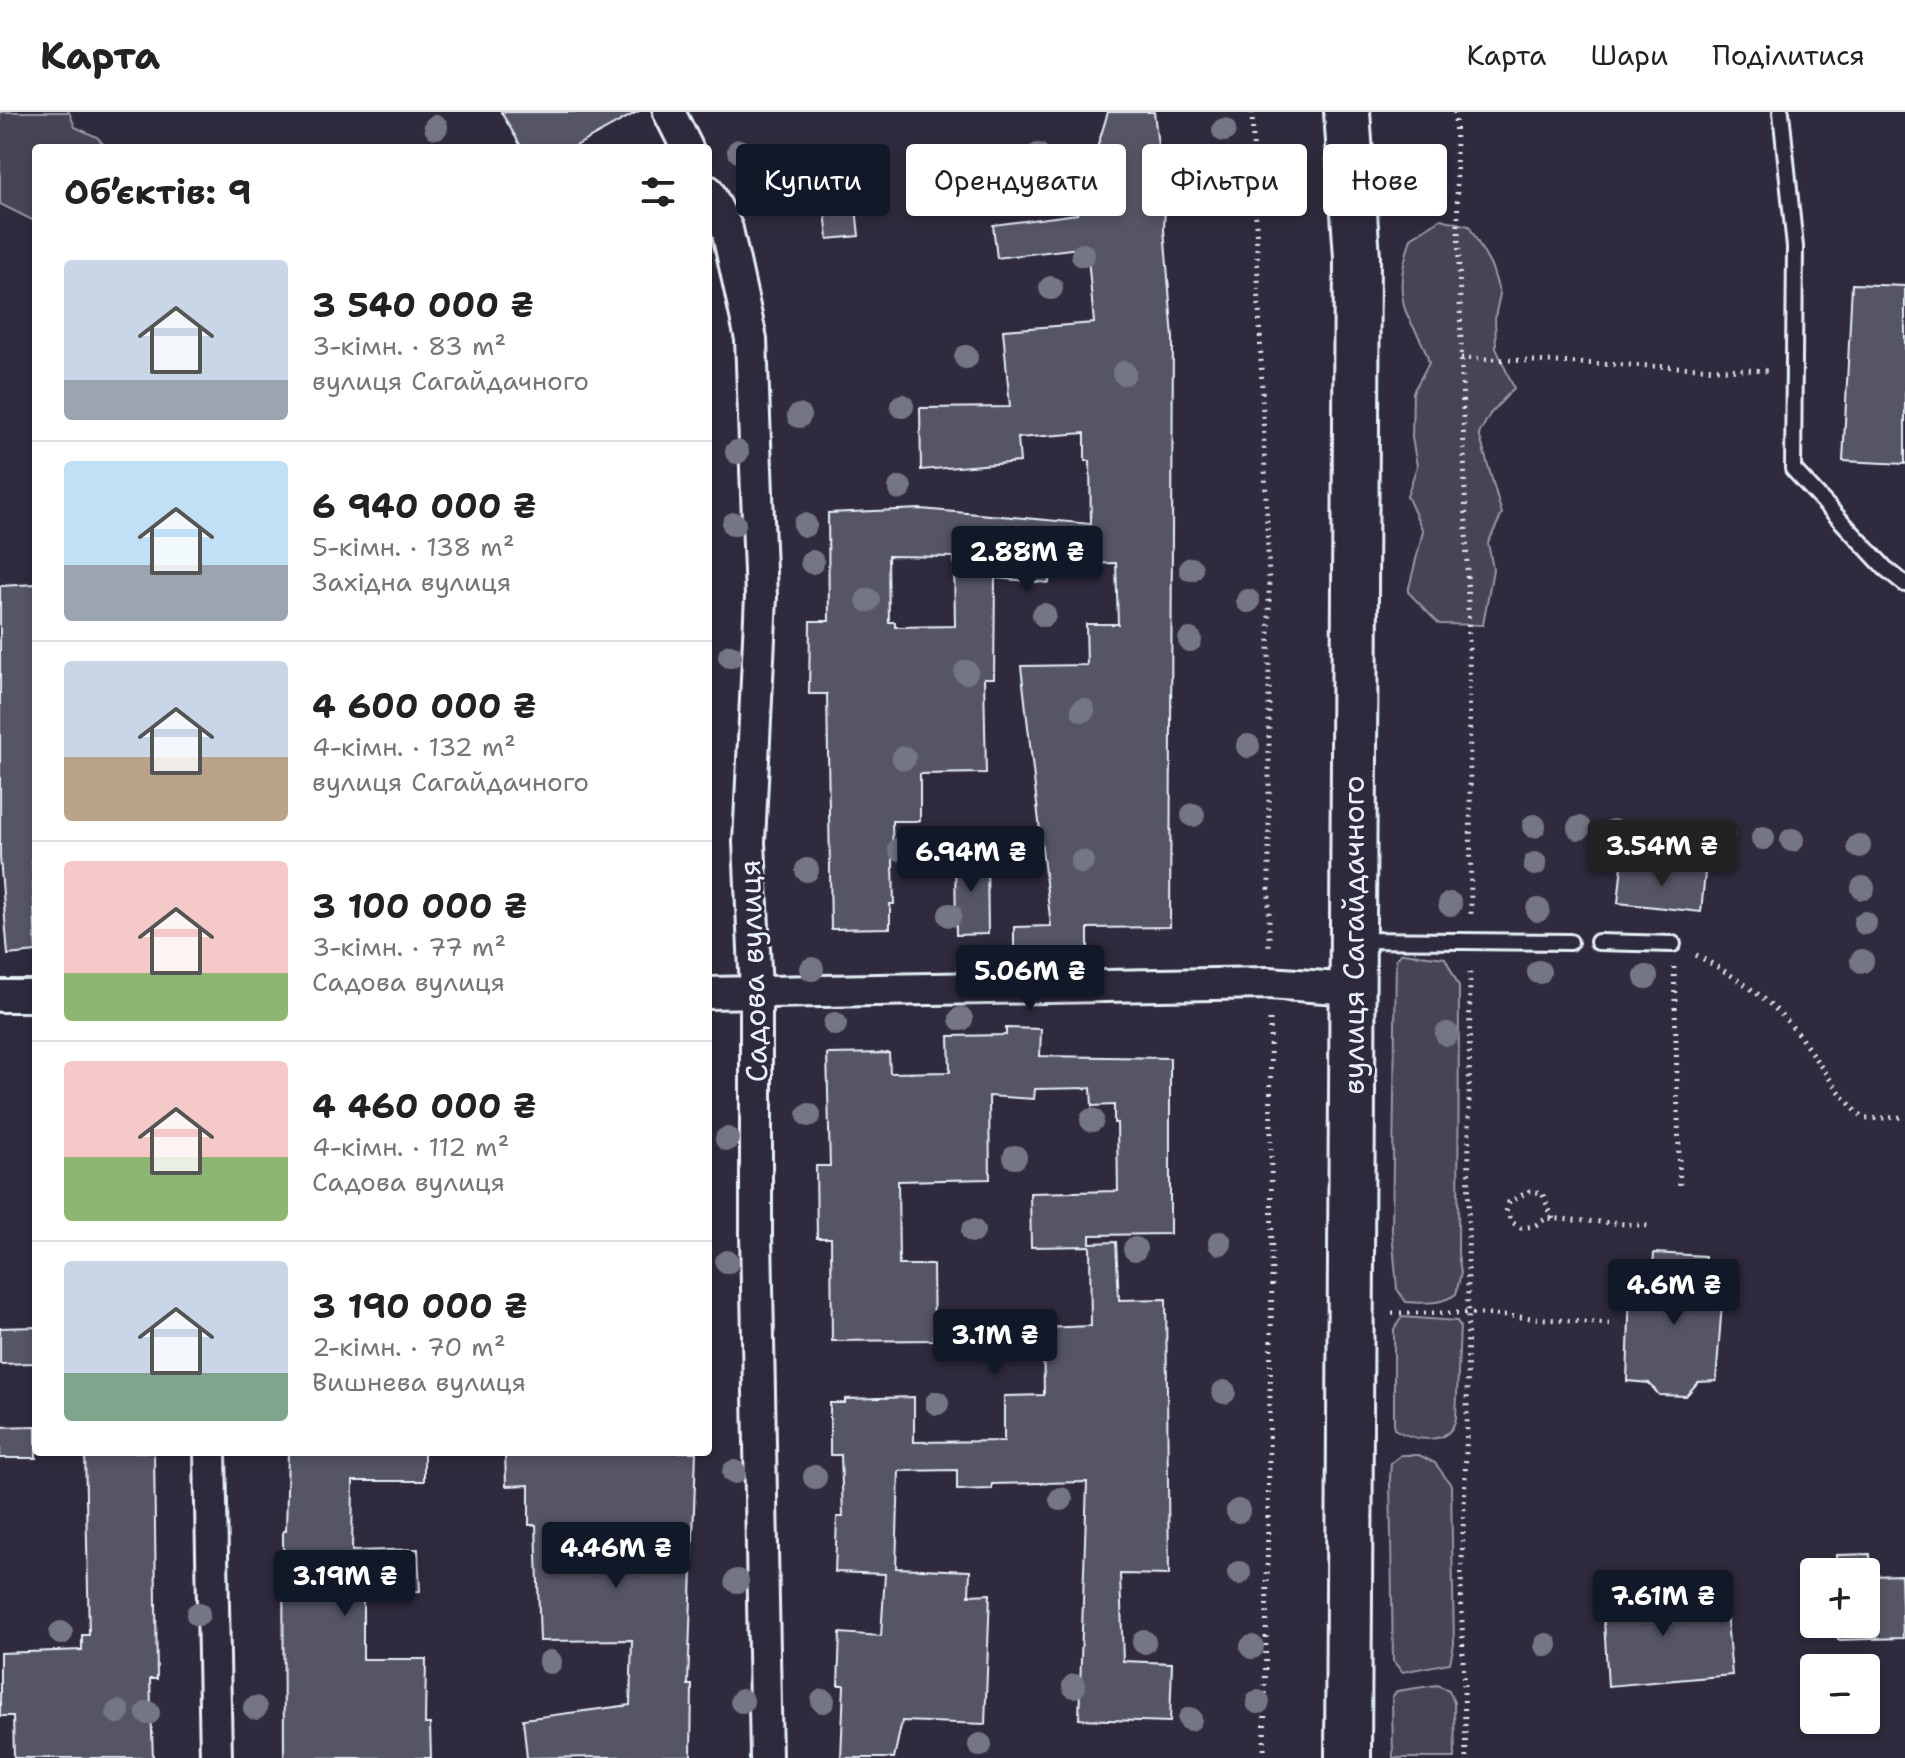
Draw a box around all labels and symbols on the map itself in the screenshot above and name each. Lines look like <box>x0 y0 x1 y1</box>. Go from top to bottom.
pin: 2.88M ₴ <box>953 526 1101 594</box>
street label: вулиця Сагайдачного <box>1333 775 1374 1095</box>
pin: 3.54M ₴ <box>1588 820 1736 888</box>
pin: 6.94M ₴ <box>897 826 1045 894</box>
street label: Садова вулиця <box>729 859 777 1083</box>
pin: 5.06M ₴ <box>956 945 1104 1013</box>
pin: 4.6M ₴ <box>1609 1259 1739 1327</box>
pin: 3.1M ₴ <box>930 1309 1060 1377</box>
pin: 4.46M ₴ <box>542 1522 690 1590</box>
pin: 3.19M ₴ <box>271 1550 419 1618</box>
pin: 7.61M ₴ <box>1589 1570 1737 1638</box>

